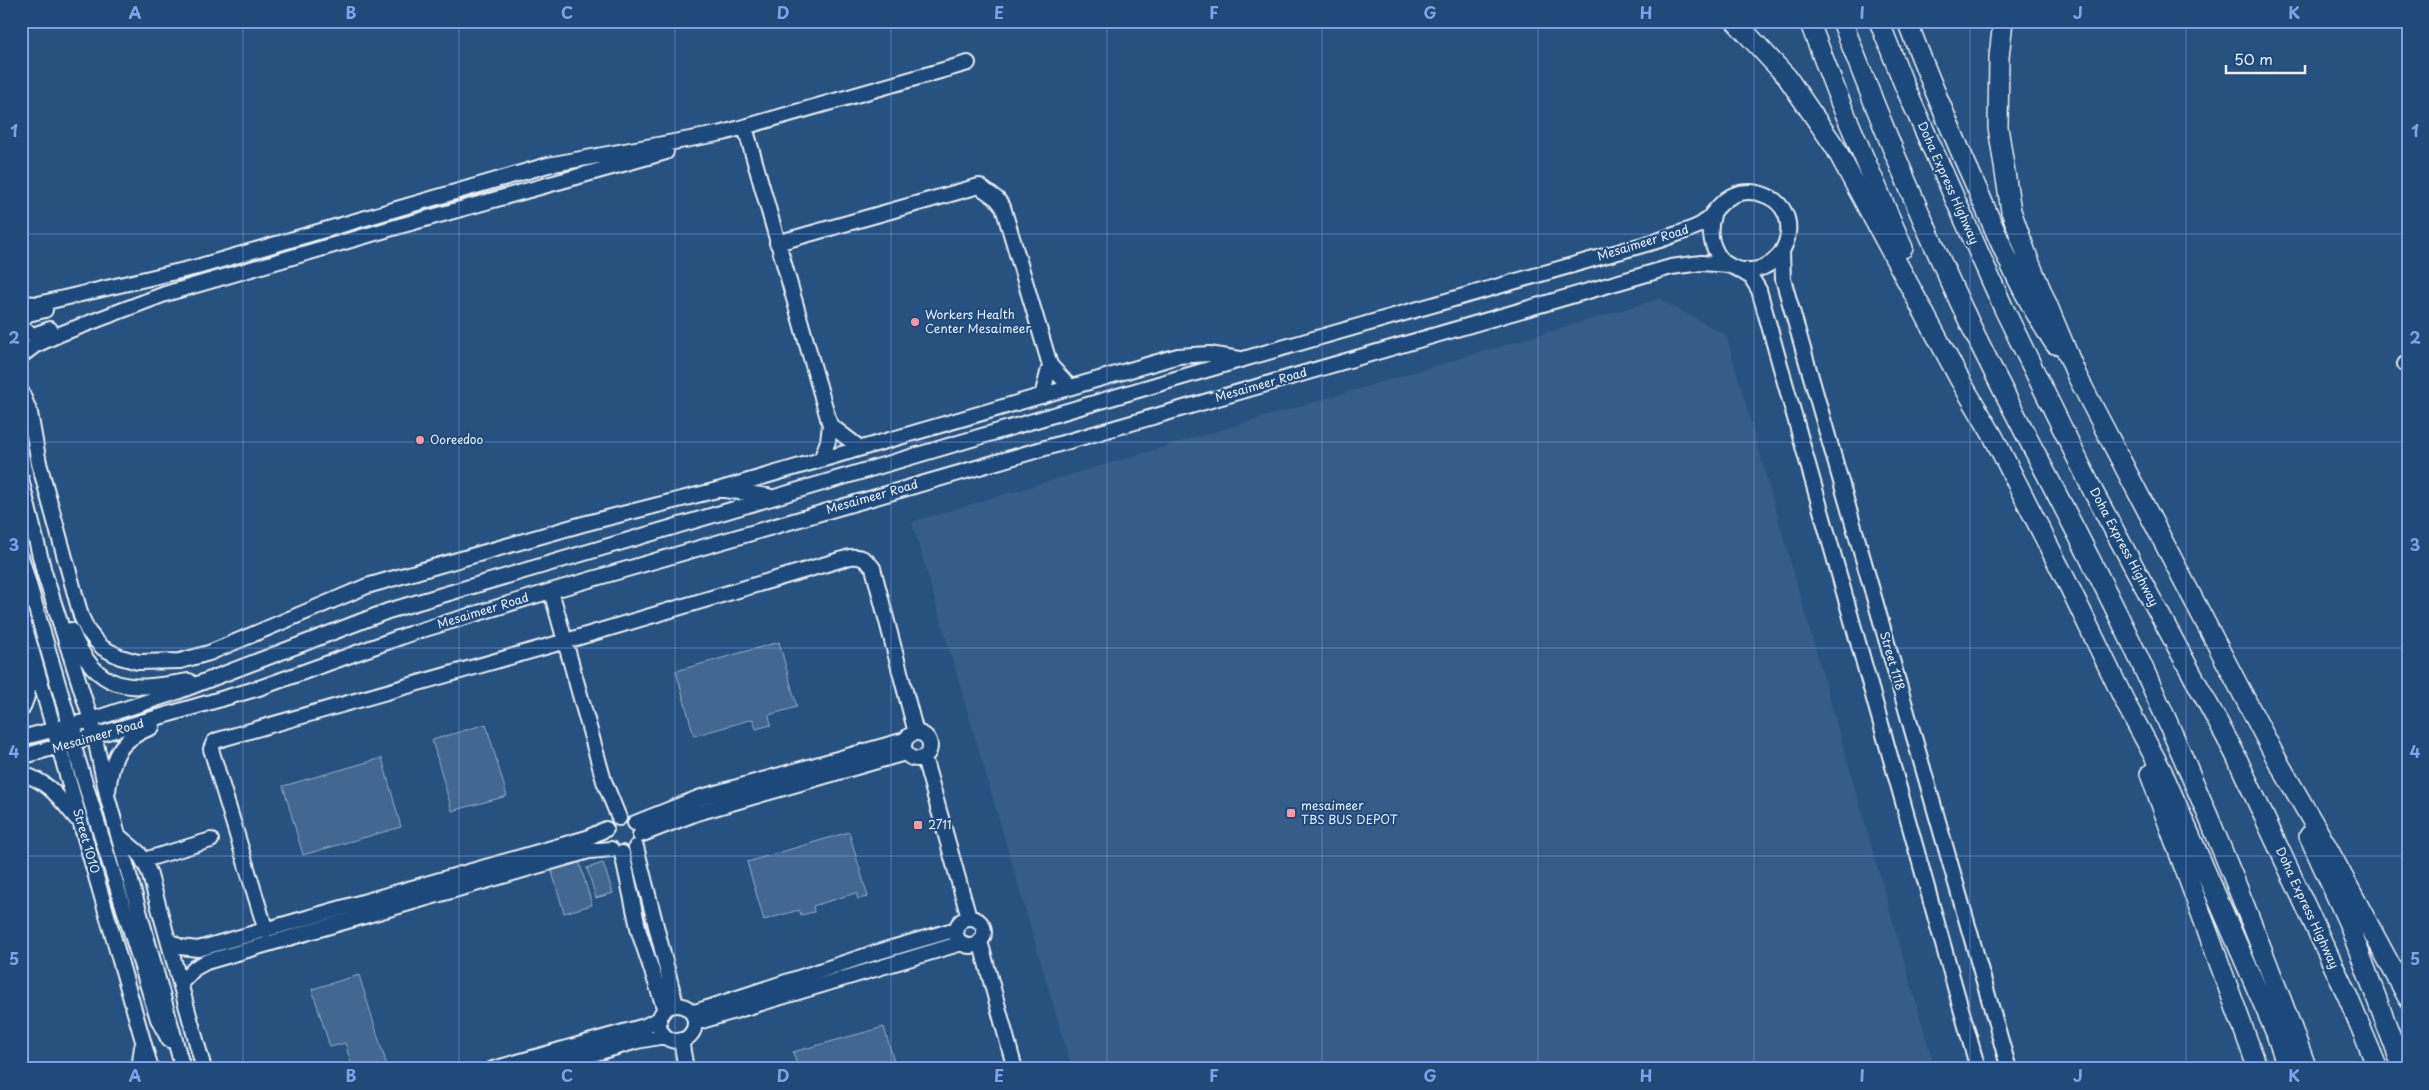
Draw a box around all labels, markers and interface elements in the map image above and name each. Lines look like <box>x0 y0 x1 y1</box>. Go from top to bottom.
text: A <box>129 0 142 24</box>
text: B <box>346 0 357 24</box>
text: C <box>561 0 573 24</box>
text: D <box>777 0 789 24</box>
text: E <box>994 0 1004 24</box>
text: F <box>1209 0 1219 24</box>
text: G <box>1423 0 1437 24</box>
text: H <box>1640 0 1652 24</box>
text: I <box>1859 0 1865 24</box>
text: J <box>2073 0 2083 24</box>
text: K <box>2288 0 2300 24</box>
scale bar <box>2226 42 2305 74</box>
text: 50 m <box>2234 47 2273 70</box>
text: 1 <box>10 118 18 142</box>
text: 1 <box>2411 118 2419 142</box>
street label: Doha Express Highway <box>1914 119 1984 247</box>
street label: Mesaimeer Road <box>1595 220 1691 265</box>
place label: Workers Health Center Mesaimeer <box>925 305 1031 337</box>
marker: Workers Health Center Mesaimeer <box>909 316 921 328</box>
text: 2 <box>8 325 20 349</box>
text: 2 <box>2409 325 2421 349</box>
street label: Mesaimeer Road <box>1213 362 1309 406</box>
place label: Ooreedoo <box>430 430 484 448</box>
marker: Ooreedoo <box>414 434 426 446</box>
street label: Mesaimeer Road <box>824 474 920 518</box>
street label: Doha Express Highway <box>2086 484 2164 609</box>
text: 3 <box>9 532 19 556</box>
text: 3 <box>2410 532 2420 556</box>
street label: Mesaimeer Road <box>435 588 531 633</box>
street label: Street 1118 <box>1876 629 1910 692</box>
street label: Mesaimeer Road <box>50 713 146 757</box>
text: 4 <box>9 739 20 763</box>
text: 4 <box>2410 739 2421 763</box>
place label: mesaimeer TBS BUS DEPOT <box>1301 796 1398 828</box>
street label: Street 1010 <box>69 806 105 875</box>
marker: mesaimeer TBS BUS DEPOT <box>1285 807 1297 819</box>
place label: 2711 <box>928 815 951 833</box>
marker: 2711 <box>912 819 924 831</box>
street label: Doha Express Highway <box>2272 844 2344 971</box>
text: 5 <box>9 946 19 970</box>
text: 5 <box>2410 946 2420 970</box>
text: A <box>129 1063 142 1087</box>
text: B <box>346 1063 357 1087</box>
text: C <box>561 1063 573 1087</box>
text: D <box>777 1063 789 1087</box>
text: E <box>994 1063 1004 1087</box>
text: F <box>1209 1063 1219 1087</box>
text: G <box>1423 1063 1437 1087</box>
text: H <box>1640 1063 1652 1087</box>
text: I <box>1859 1063 1865 1087</box>
text: J <box>2073 1063 2083 1087</box>
text: K <box>2288 1063 2300 1087</box>

